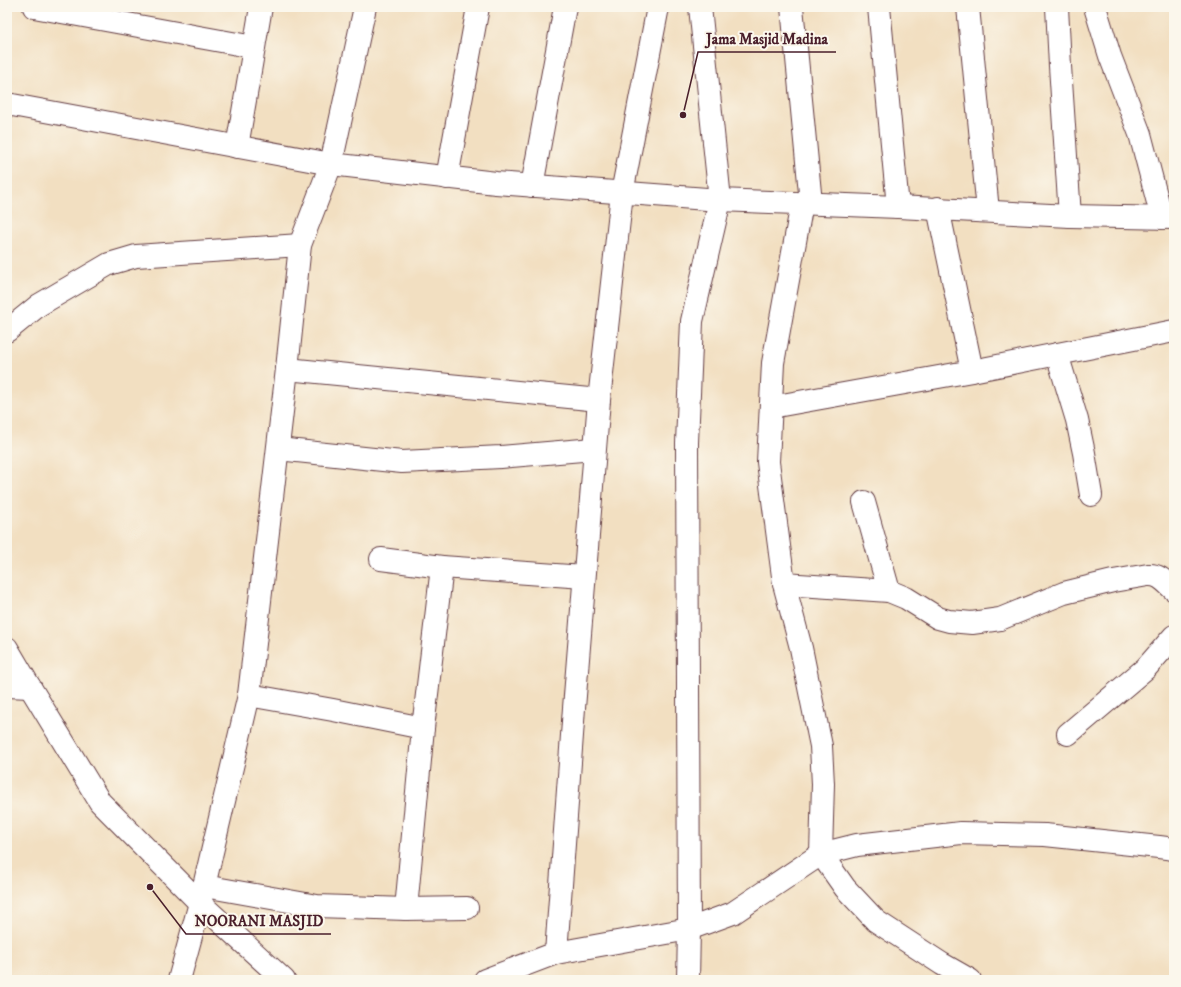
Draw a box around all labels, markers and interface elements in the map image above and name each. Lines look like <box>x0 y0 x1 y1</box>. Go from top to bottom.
callout: Jama Masjid Madina <box>698 25 836 52</box>
text: Jama Masjid Madina <box>704 30 829 49</box>
callout: NOORANI MASJID <box>186 907 331 934</box>
text: NOORANI MASJID <box>194 912 324 931</box>

